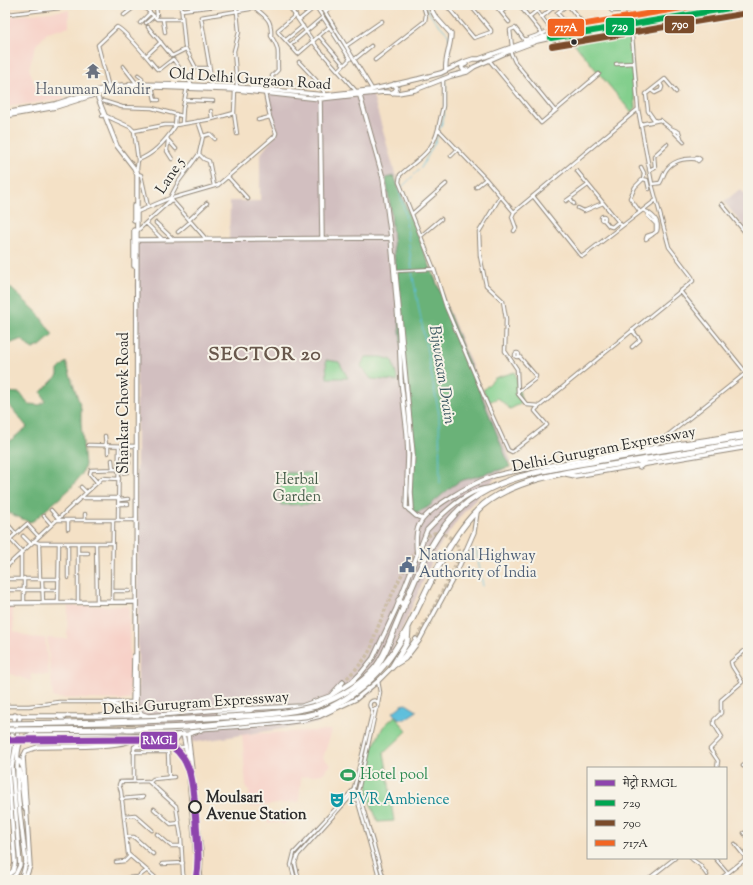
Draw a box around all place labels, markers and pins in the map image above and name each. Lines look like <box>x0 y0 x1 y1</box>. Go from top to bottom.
unlabelled marker <box>569 37 579 47</box>
temple icon: Hanuman Mandir <box>84 62 102 80</box>
place label: Hanuman Mandir <box>35 80 151 101</box>
place label: National Highway Authority of India <box>419 546 537 584</box>
public building icon: National Highway Authority of India <box>398 556 416 574</box>
place label: Hotel pool <box>360 765 428 786</box>
sports icon: Hotel pool <box>339 766 357 784</box>
place label: Moulsari Avenue Station <box>206 788 307 826</box>
place label: PVR Ambience <box>349 790 449 811</box>
theatre icon: PVR Ambience <box>328 791 346 809</box>
marker: Moulsari Avenue Station <box>188 800 202 814</box>

